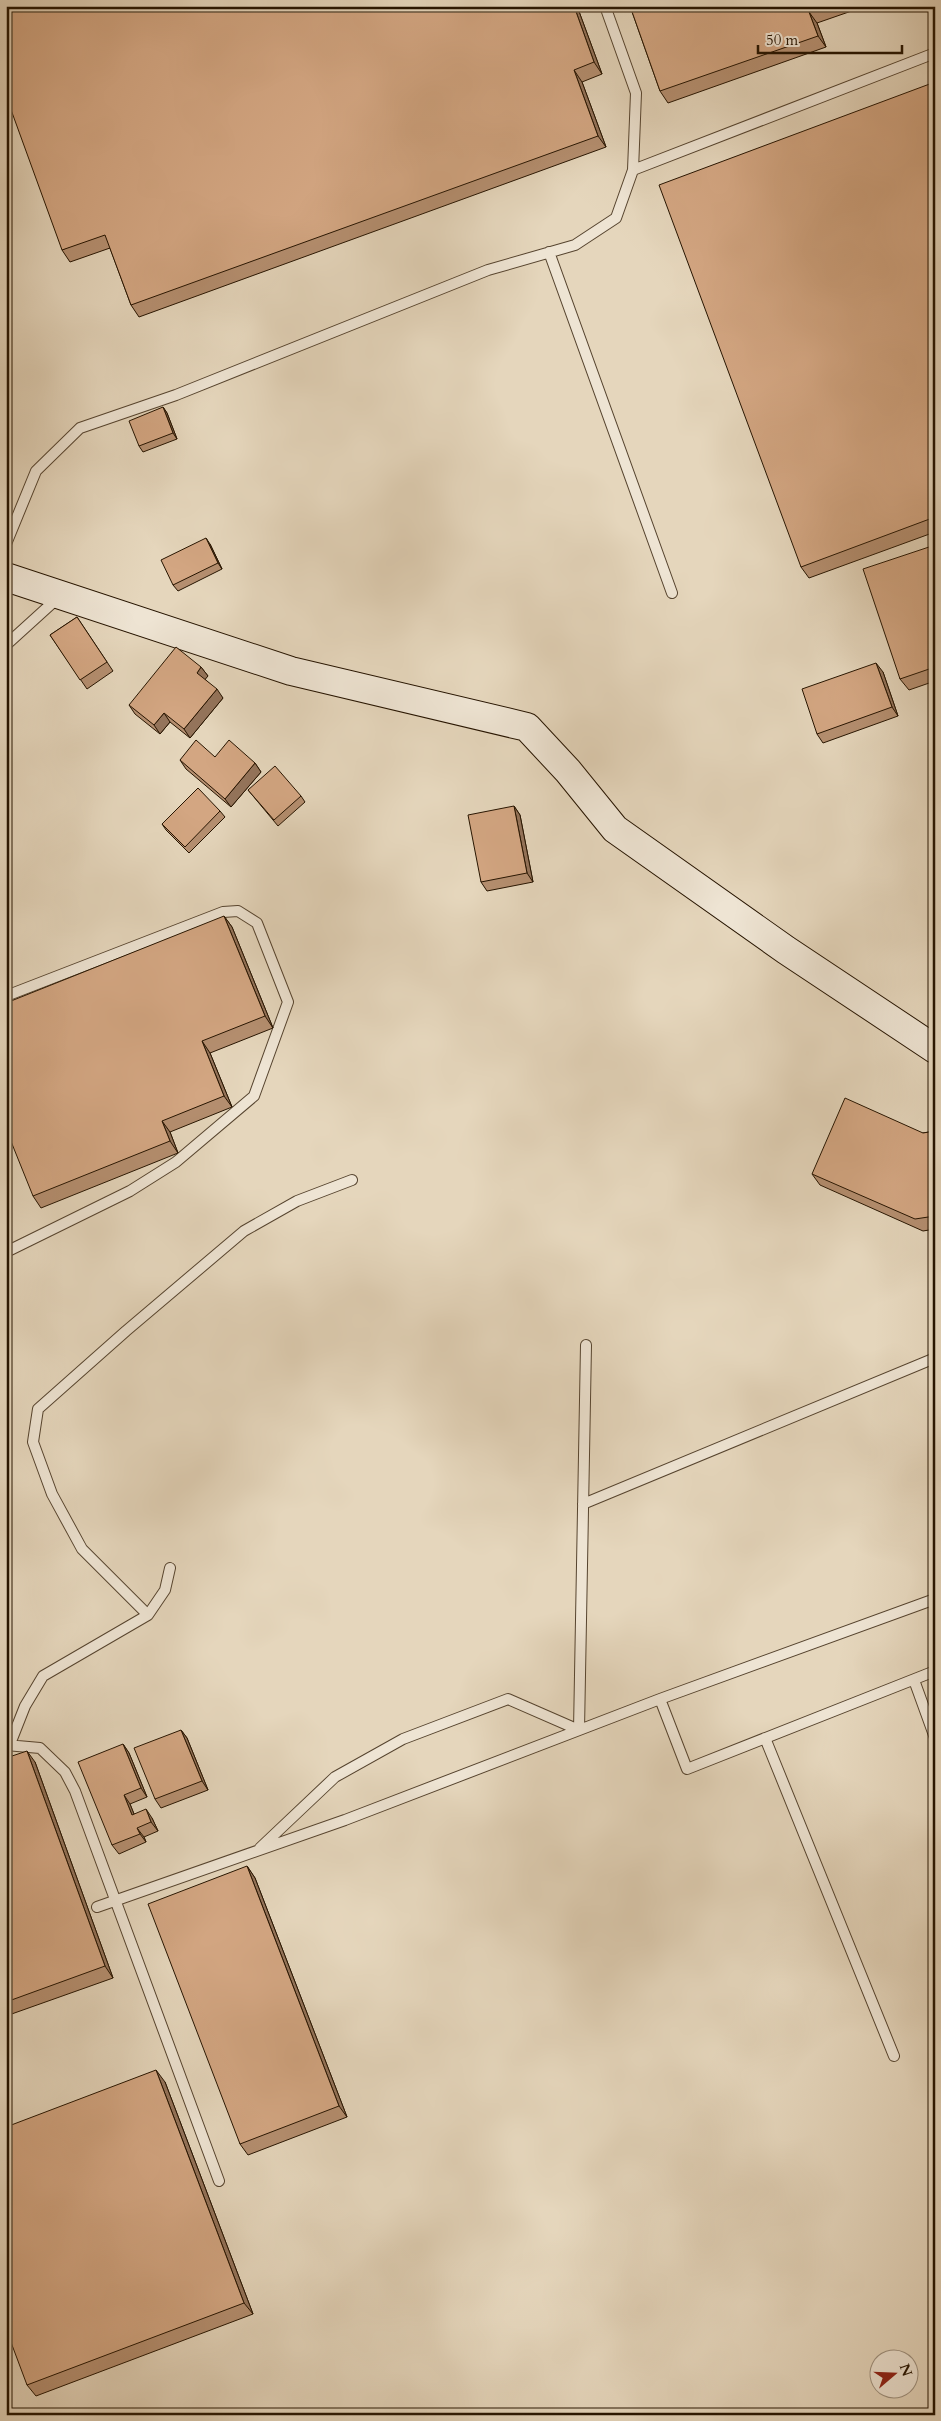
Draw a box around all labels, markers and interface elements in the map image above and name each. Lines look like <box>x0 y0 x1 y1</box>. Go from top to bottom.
scale bar <box>758 22 902 54</box>
text: 50 m <box>766 30 798 50</box>
north arrow <box>868 2348 918 2398</box>
text: N <box>895 2361 917 2379</box>

